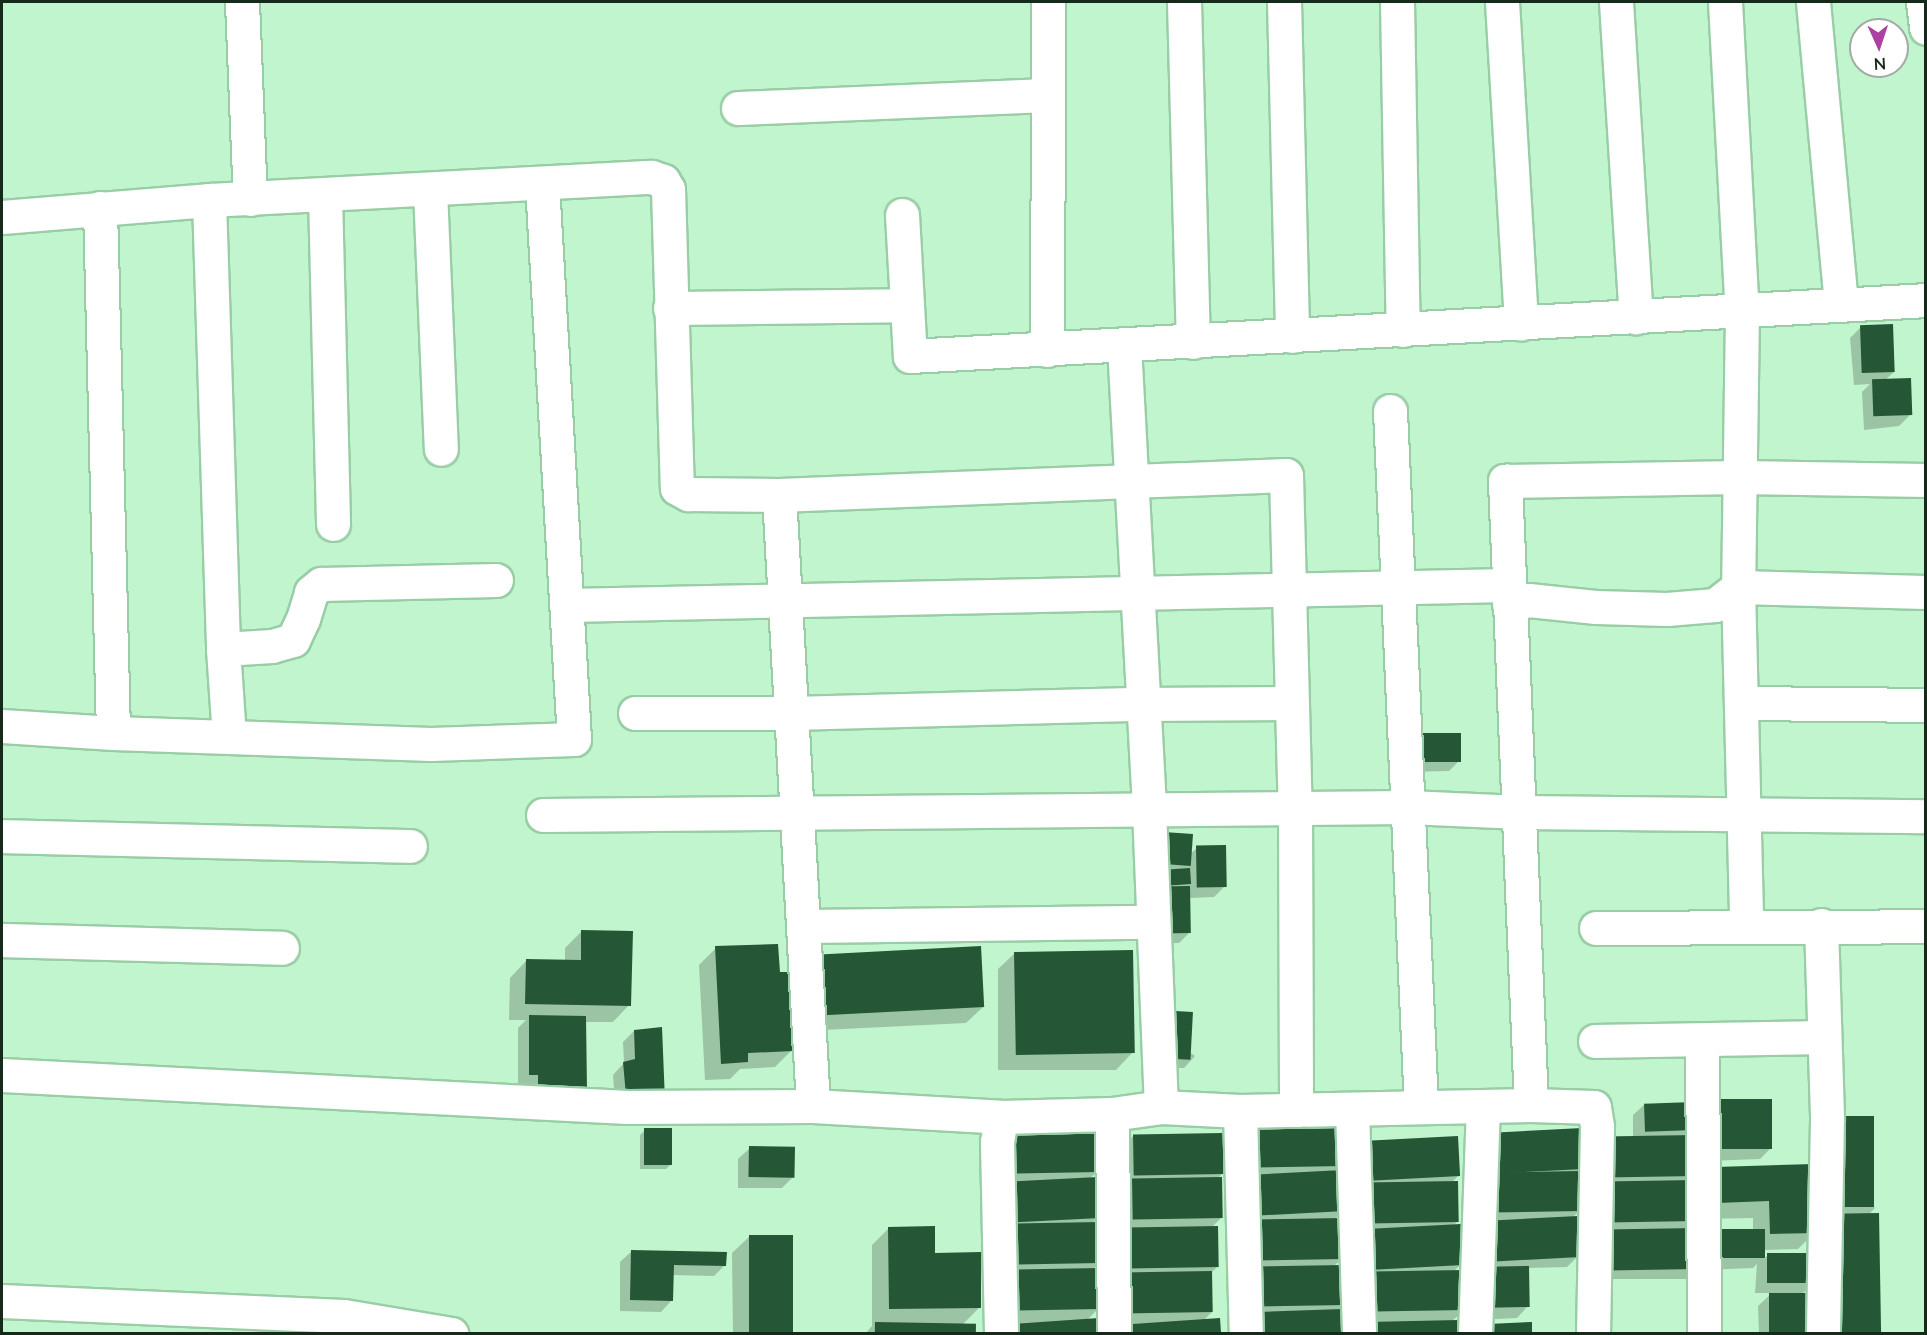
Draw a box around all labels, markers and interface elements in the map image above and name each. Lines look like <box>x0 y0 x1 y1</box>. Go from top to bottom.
north arrow <box>1849 18 1909 78</box>
text: N <box>1873 55 1887 74</box>

